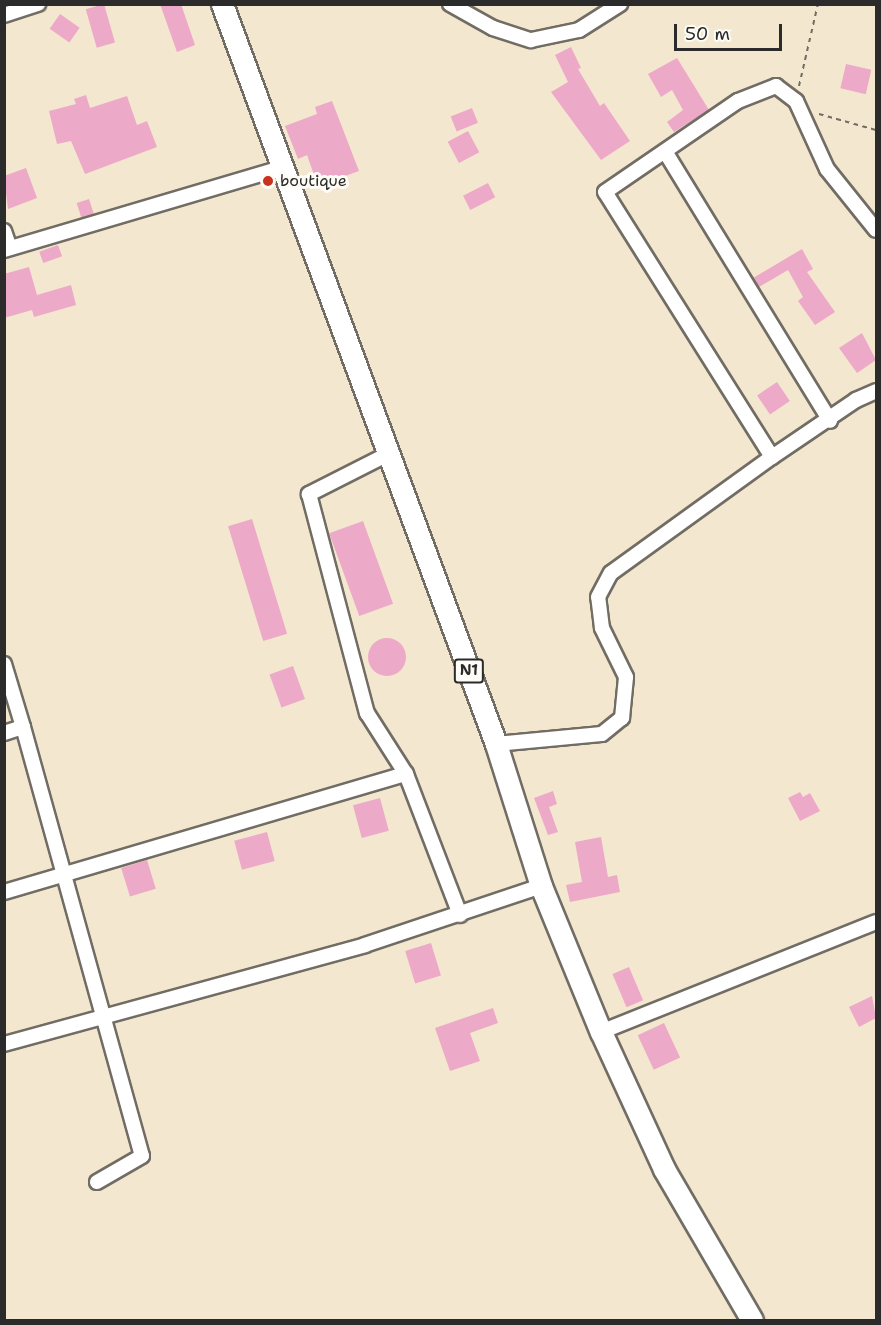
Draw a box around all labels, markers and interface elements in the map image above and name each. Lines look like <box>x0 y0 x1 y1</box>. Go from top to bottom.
scale bar <box>677 12 785 50</box>
text: 50 m <box>685 22 730 46</box>
place label: boutique <box>280 171 347 191</box>
marker: boutique <box>261 174 275 188</box>
road number: N1 <box>452 659 486 683</box>

